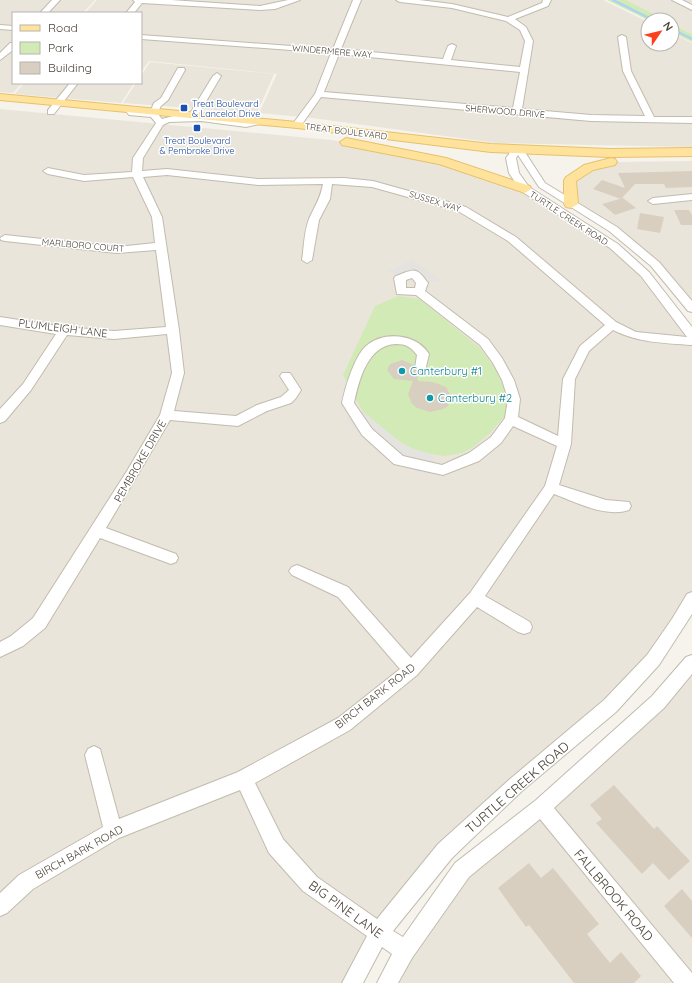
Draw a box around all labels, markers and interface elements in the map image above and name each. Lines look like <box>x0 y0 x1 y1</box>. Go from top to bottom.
legend <box>12 12 142 84</box>
north arrow <box>640 12 680 52</box>
text: N <box>660 19 676 34</box>
text: Road <box>48 20 78 35</box>
text: Park <box>48 40 73 55</box>
street label: WINDERMERE WAY <box>292 42 372 60</box>
text: Building <box>48 60 92 75</box>
place label: Treat Boulevard & Lancelot Drive <box>192 98 260 119</box>
street label: SHERWOOD DRIVE <box>465 102 545 120</box>
marker: Treat Boulevard & Lancelot Drive <box>179 103 189 113</box>
street label: TREAT BOULEVARD <box>304 120 388 142</box>
marker: Treat Boulevard & Pembroke Drive <box>192 123 202 133</box>
place label: Treat Boulevard & Pembroke Drive <box>159 135 235 156</box>
street label: SUSSEX WAY <box>408 188 462 214</box>
street label: TURTLE CREEK ROAD <box>528 189 611 248</box>
street label: MARLBORO COURT <box>41 236 125 254</box>
street label: PLUMLEIGH LANE <box>18 316 108 340</box>
place label: Canterbury #1 <box>410 364 482 378</box>
marker: Canterbury #1 <box>397 366 407 376</box>
place label: Canterbury #2 <box>438 391 512 405</box>
marker: Canterbury #2 <box>425 393 435 403</box>
street label: PEMBROKE DRIVE <box>111 417 169 505</box>
street label: BIRCH BARK ROAD <box>332 660 418 732</box>
street label: TURTLE CREEK ROAD <box>462 738 572 836</box>
street label: BIRCH BARK ROAD <box>33 822 125 882</box>
street label: FALLBROOK ROAD <box>571 846 657 944</box>
street label: BIG PINE LANE <box>306 877 386 941</box>

